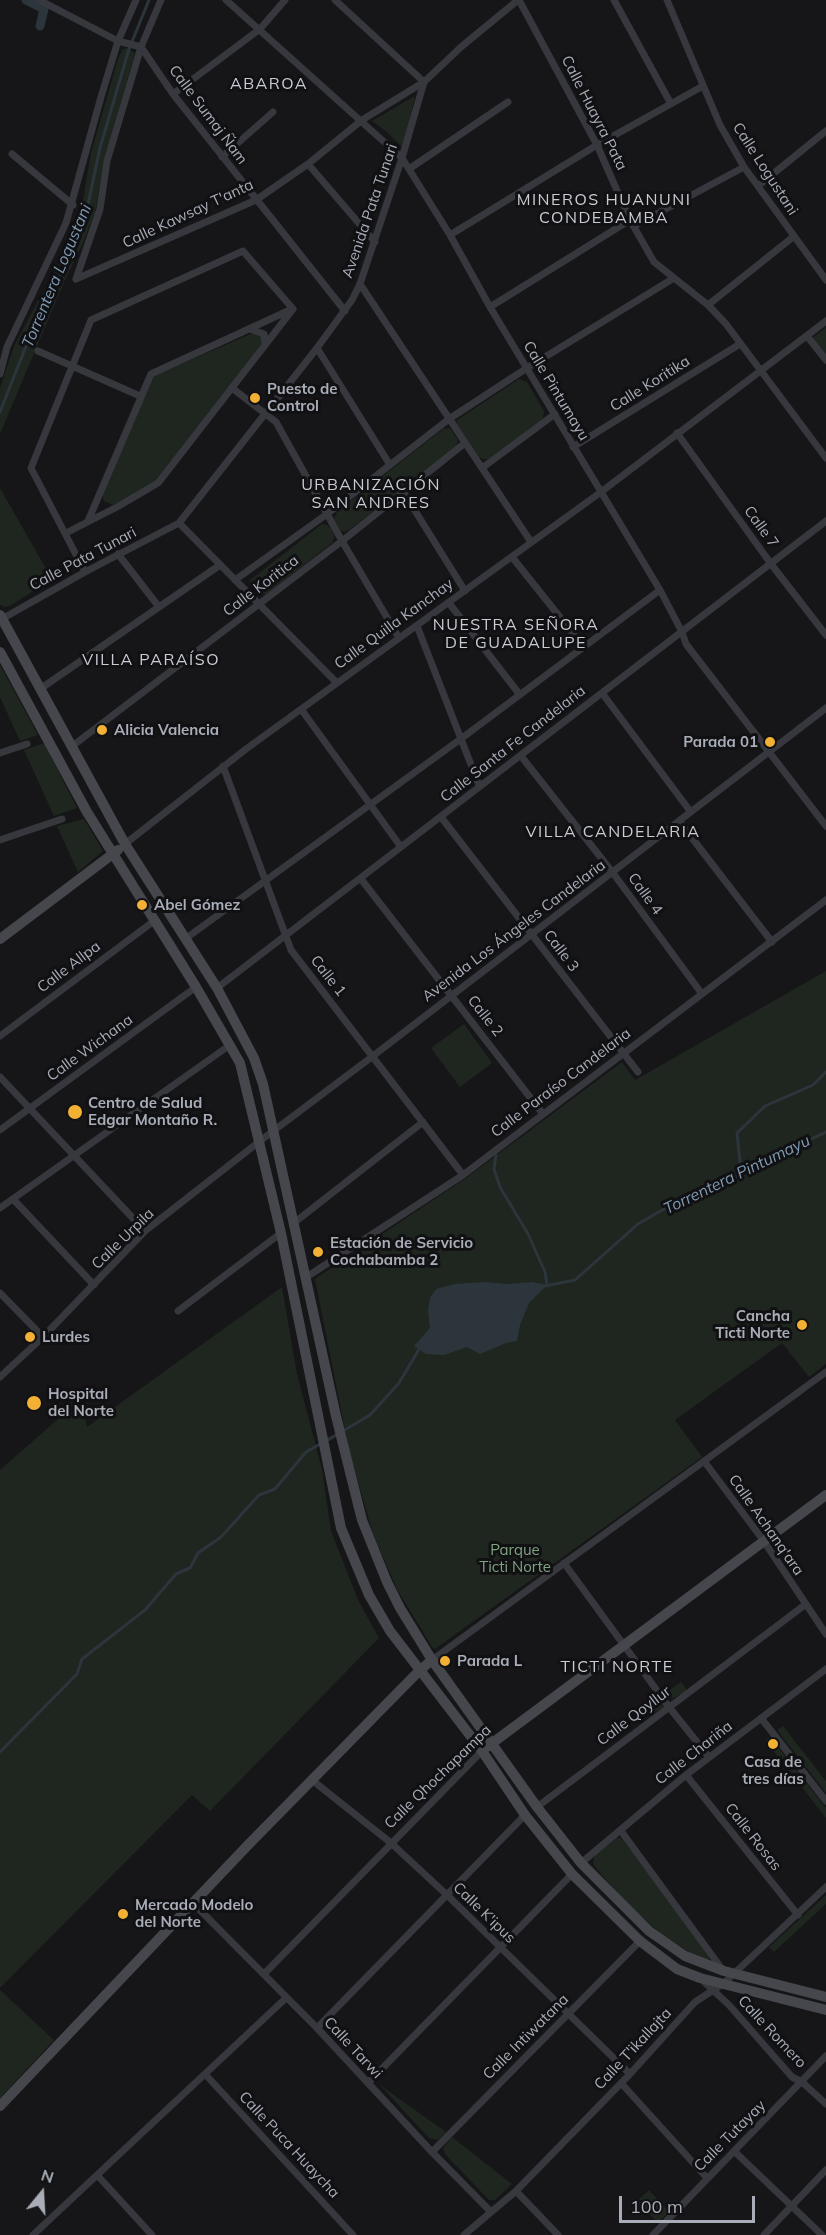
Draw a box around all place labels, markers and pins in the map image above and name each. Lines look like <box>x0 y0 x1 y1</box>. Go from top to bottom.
place label: Puesto de Control <box>267 380 338 415</box>
marker: Puesto de Control <box>248 391 262 405</box>
place label: Alicia Valencia <box>114 721 219 739</box>
marker: Alicia Valencia <box>95 723 109 737</box>
place label: Parada 01 <box>683 733 758 751</box>
marker: Parada 01 <box>763 735 777 749</box>
place label: Abel Gómez <box>154 896 240 914</box>
marker: Abel Gómez <box>135 898 149 912</box>
place label: Centro de Salud Edgar Montaño R. <box>88 1094 217 1129</box>
marker: Centro de Salud Edgar Montaño R. <box>66 1103 84 1121</box>
place label: Estación de Servicio Cochabamba 2 <box>330 1234 473 1269</box>
marker: Estación de Servicio Cochabamba 2 <box>311 1245 325 1259</box>
place label: Cancha Ticti Norte <box>715 1307 790 1342</box>
marker: Cancha Ticti Norte <box>795 1318 809 1332</box>
place label: Lurdes <box>42 1328 90 1346</box>
marker: Lurdes <box>23 1330 37 1344</box>
place label: Hospital del Norte <box>48 1385 114 1420</box>
marker: Hospital del Norte <box>25 1394 43 1412</box>
place label: Parada L <box>457 1652 522 1670</box>
marker: Parada L <box>438 1654 452 1668</box>
marker: Casa de tres días <box>766 1737 780 1751</box>
place label: Casa de tres días <box>742 1753 804 1788</box>
place label: Mercado Modelo del Norte <box>135 1896 253 1931</box>
marker: Mercado Modelo del Norte <box>116 1907 130 1921</box>

